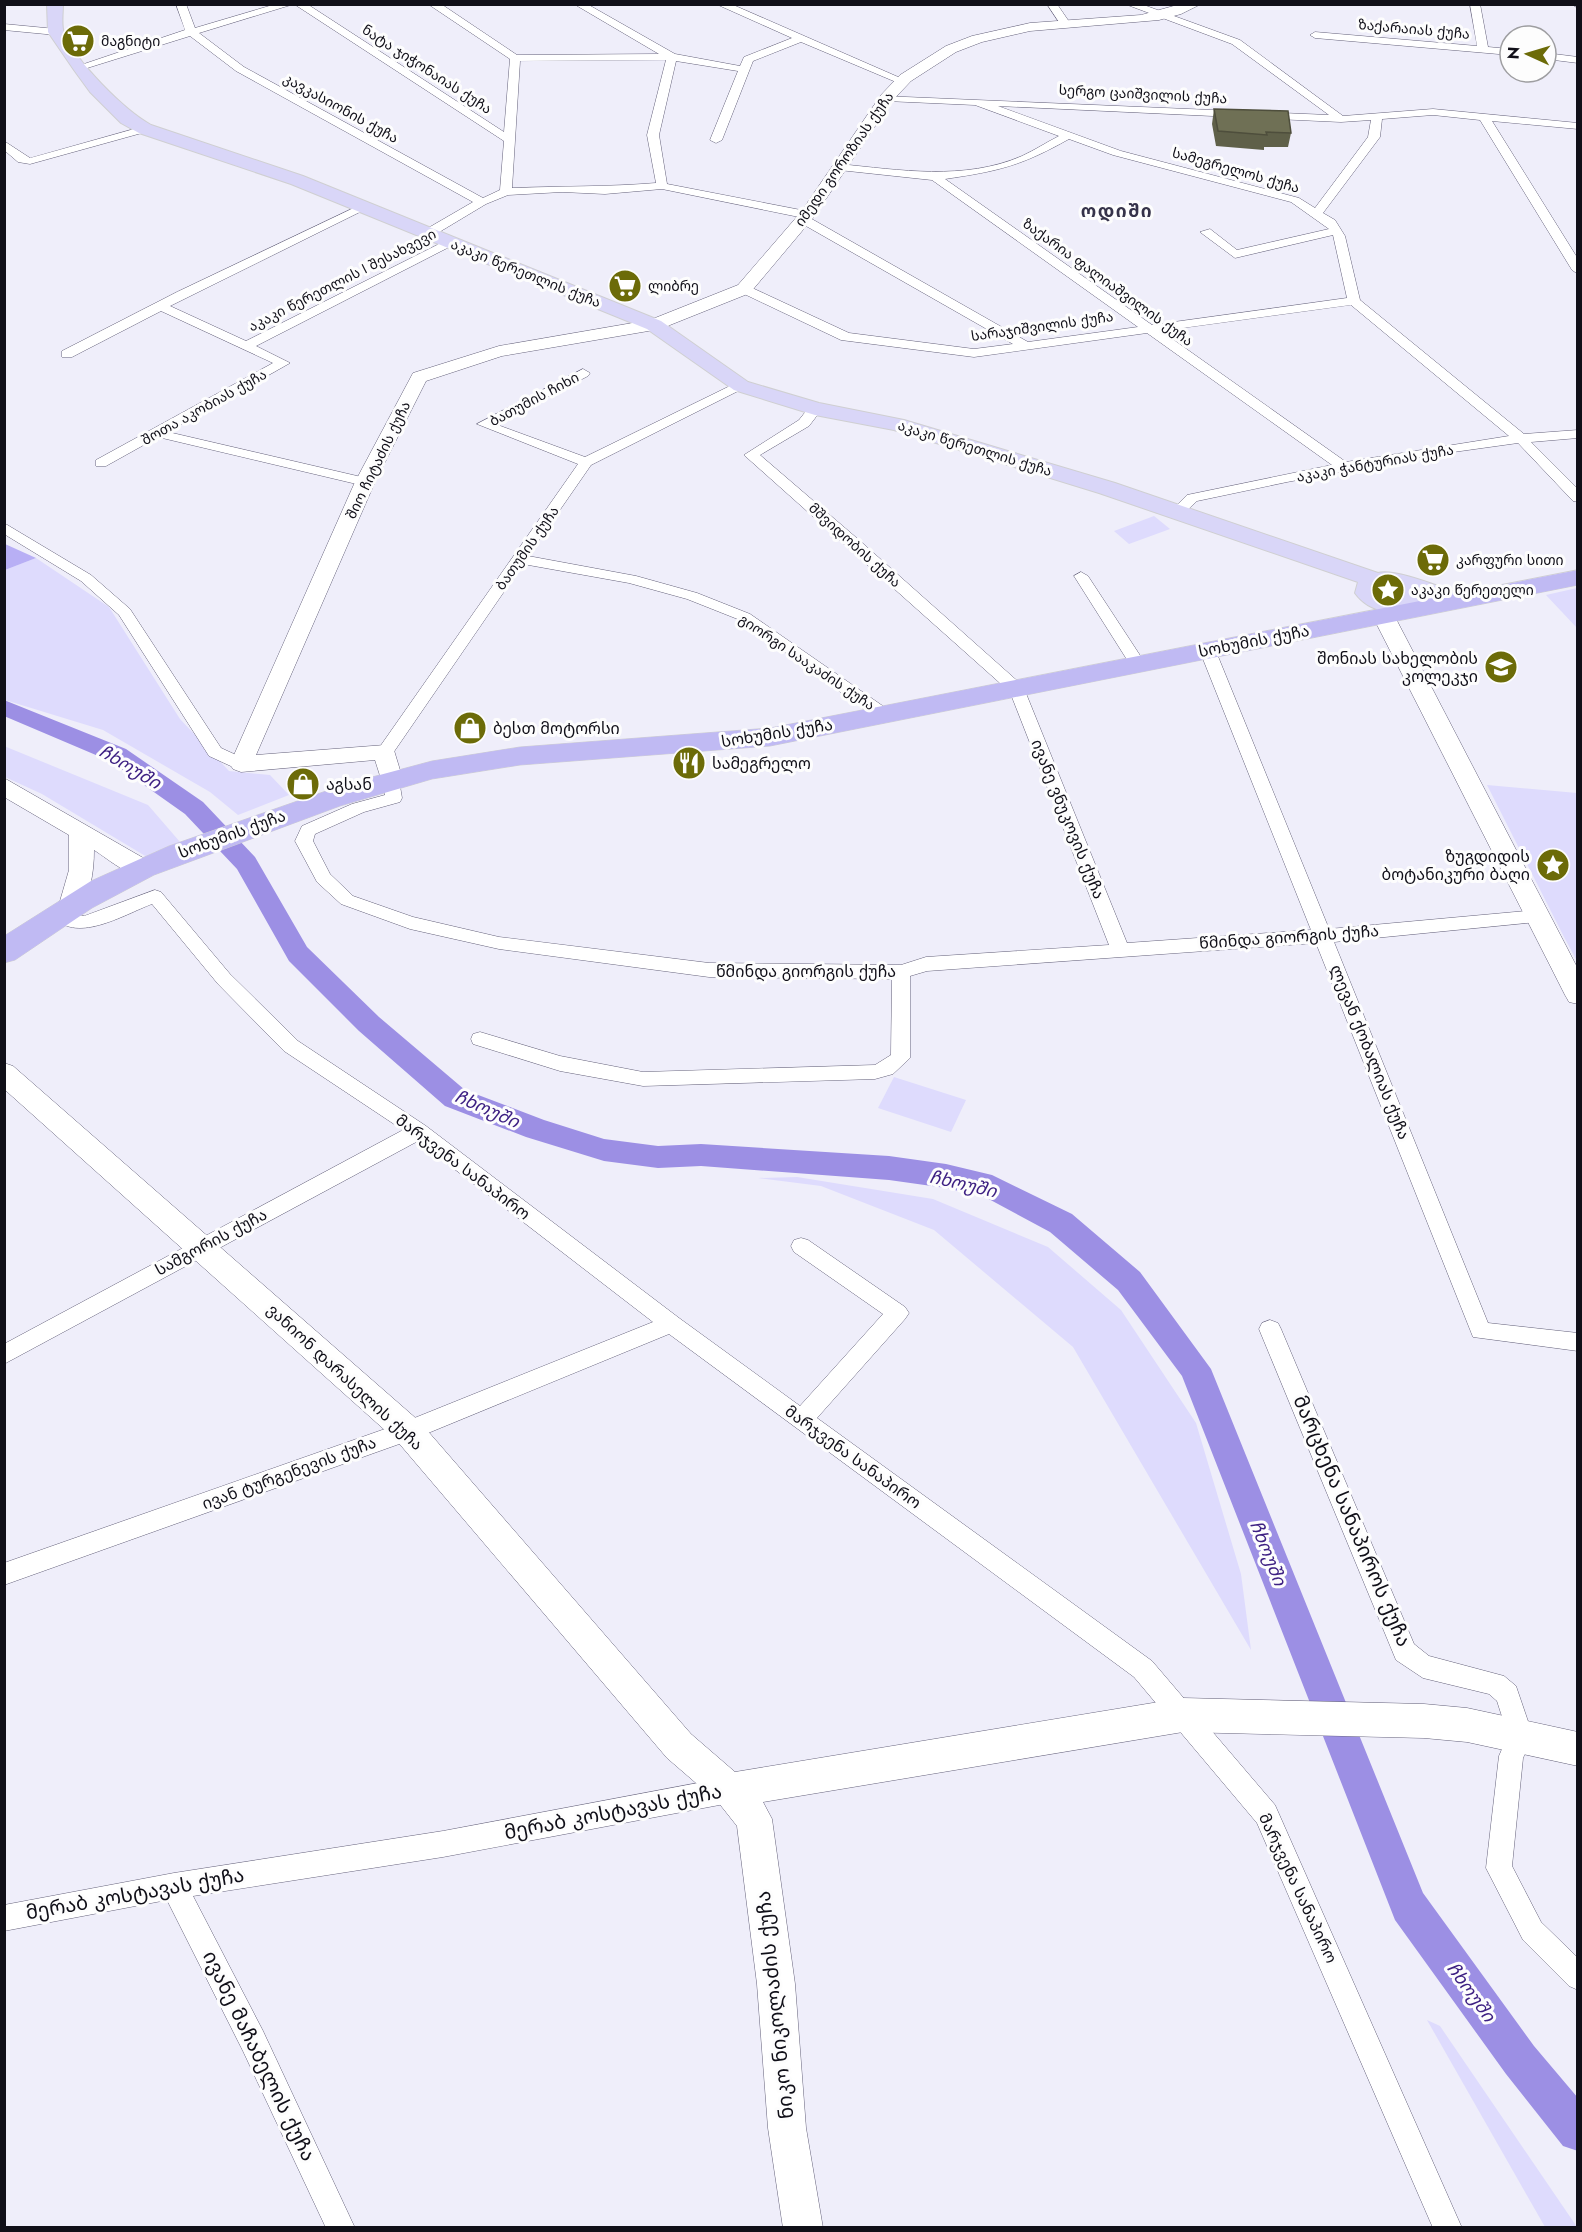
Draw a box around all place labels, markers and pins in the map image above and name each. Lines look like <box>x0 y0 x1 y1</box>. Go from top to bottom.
supermarket icon: მაგნიტი <box>60 23 96 59</box>
place label: მაგნიტი <box>101 31 160 51</box>
supermarket icon: ლიბრე <box>607 268 643 304</box>
place label: ლიბრე <box>648 276 699 296</box>
supermarket icon: კარფური სითი <box>1415 542 1451 578</box>
place label: კარფური სითი <box>1456 550 1564 570</box>
place icon: აკაკი წერეთელი <box>1370 572 1406 608</box>
place label: აკაკი წერეთელი <box>1411 580 1534 600</box>
place label: შონიას სახელობის კოლეკჯი <box>1317 647 1478 688</box>
school or university icon: შონიას სახელობის კოლეკჯი <box>1483 649 1519 685</box>
shop icon: ბესთ მოტორსი <box>452 710 488 746</box>
place label: ბესთ მოტორსი <box>493 717 620 740</box>
restaurant icon: სამეგრელო <box>671 745 707 781</box>
place label: სამეგრელო <box>712 752 811 775</box>
shop icon: აგსან <box>285 766 321 802</box>
place label: აგსან <box>326 773 372 796</box>
place label: ზუგდიდის ბოტანიკური ბაღი <box>1381 845 1530 886</box>
place icon: ზუგდიდის ბოტანიკური ბაღი <box>1535 847 1571 883</box>

